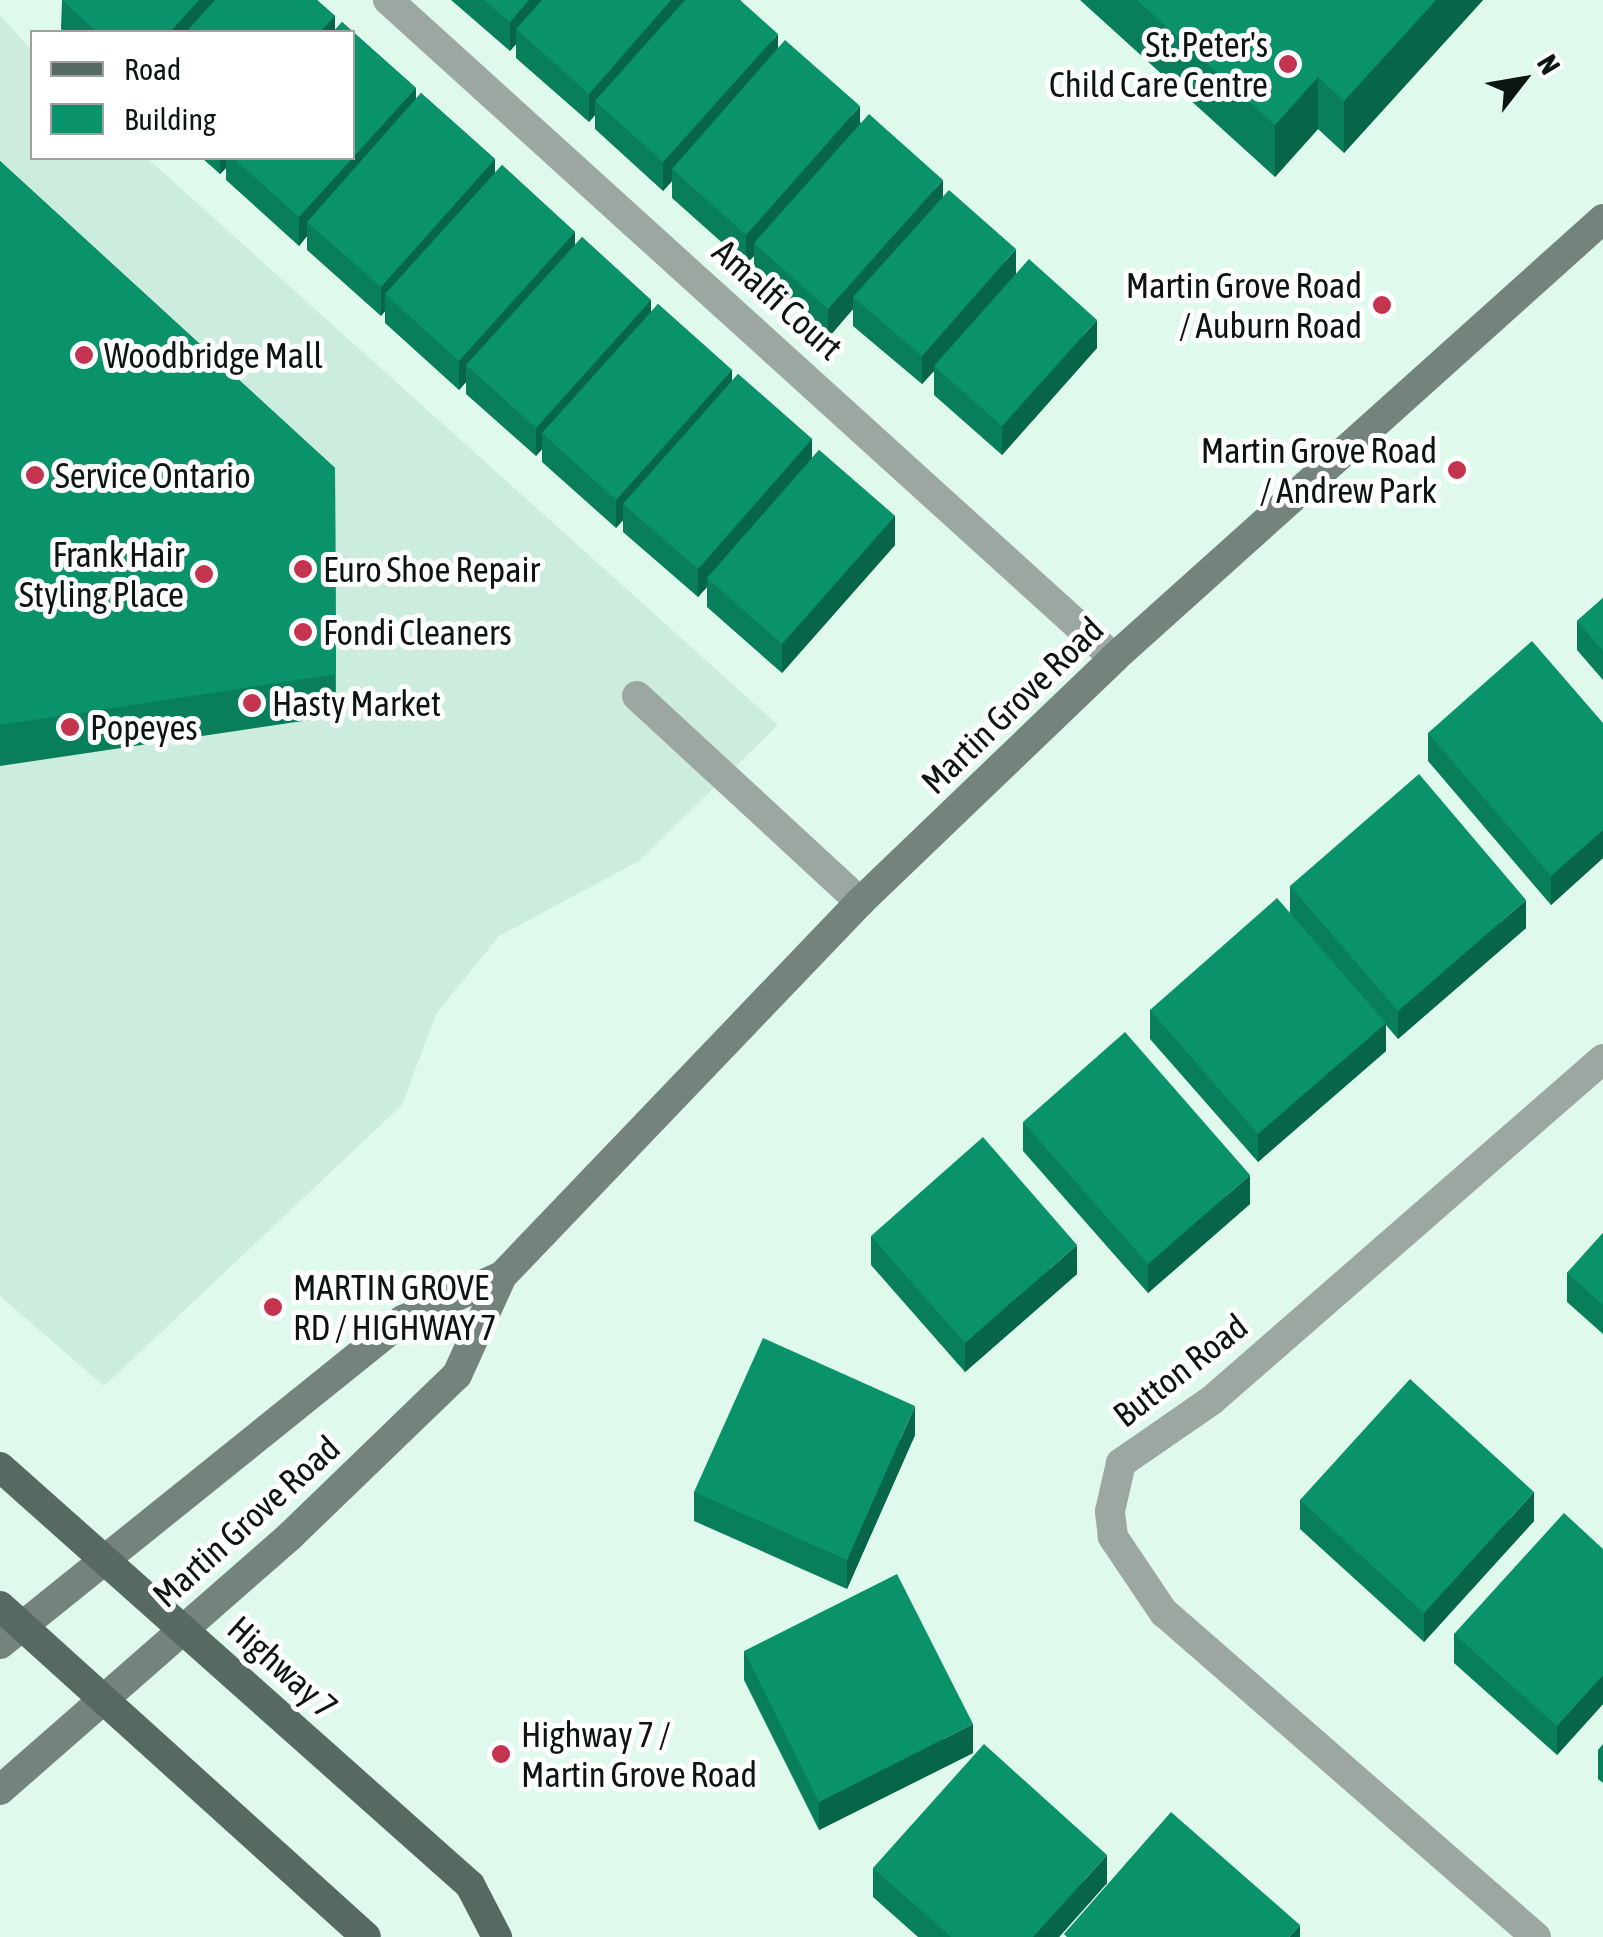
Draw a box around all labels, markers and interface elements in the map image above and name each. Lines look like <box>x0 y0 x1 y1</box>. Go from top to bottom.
place label: St. Peter's Child Care Centre <box>1049 23 1268 105</box>
legend <box>30 30 355 160</box>
north arrow <box>1473 30 1573 130</box>
text: N <box>1531 49 1567 80</box>
text: Road <box>124 52 181 86</box>
marker: St. Peter's Child Care Centre <box>1277 53 1299 75</box>
text: Building <box>124 102 216 136</box>
street label: Amalfi Court <box>705 230 851 368</box>
place label: Martin Grove Road / Auburn Road <box>1126 264 1362 346</box>
marker: Martin Grove Road / Auburn Road <box>1371 294 1393 316</box>
place label: Woodbridge Mall <box>104 334 323 376</box>
marker: Woodbridge Mall <box>73 344 95 366</box>
place label: Martin Grove Road / Andrew Park <box>1201 429 1437 511</box>
place label: Service Ontario <box>55 454 251 496</box>
marker: Martin Grove Road / Andrew Park <box>1446 459 1468 481</box>
marker: Service Ontario <box>24 464 46 486</box>
place label: Frank Hair Styling Place <box>19 533 184 615</box>
place label: Euro Shoe Repair <box>323 548 540 590</box>
marker: Euro Shoe Repair <box>292 558 314 580</box>
marker: Frank Hair Styling Place <box>193 563 215 585</box>
street label: Martin Grove Road <box>912 608 1112 802</box>
place label: Fondi Cleaners <box>323 611 512 653</box>
marker: Fondi Cleaners <box>292 621 314 643</box>
place label: Hasty Market <box>272 682 441 724</box>
marker: Hasty Market <box>241 692 263 714</box>
place label: Popeyes <box>90 706 198 748</box>
marker: Popeyes <box>59 716 81 738</box>
place label: MARTIN GROVE RD / HIGHWAY 7 <box>293 1266 497 1348</box>
marker: MARTIN GROVE RD / HIGHWAY 7 <box>262 1296 284 1318</box>
street label: Button Road <box>1105 1305 1255 1435</box>
street label: Martin Grove Road <box>144 1426 348 1616</box>
street label: Highway 7 <box>220 1607 346 1727</box>
place label: Highway 7 / Martin Grove Road <box>521 1713 757 1795</box>
marker: Highway 7 / Martin Grove Road <box>490 1743 512 1765</box>

